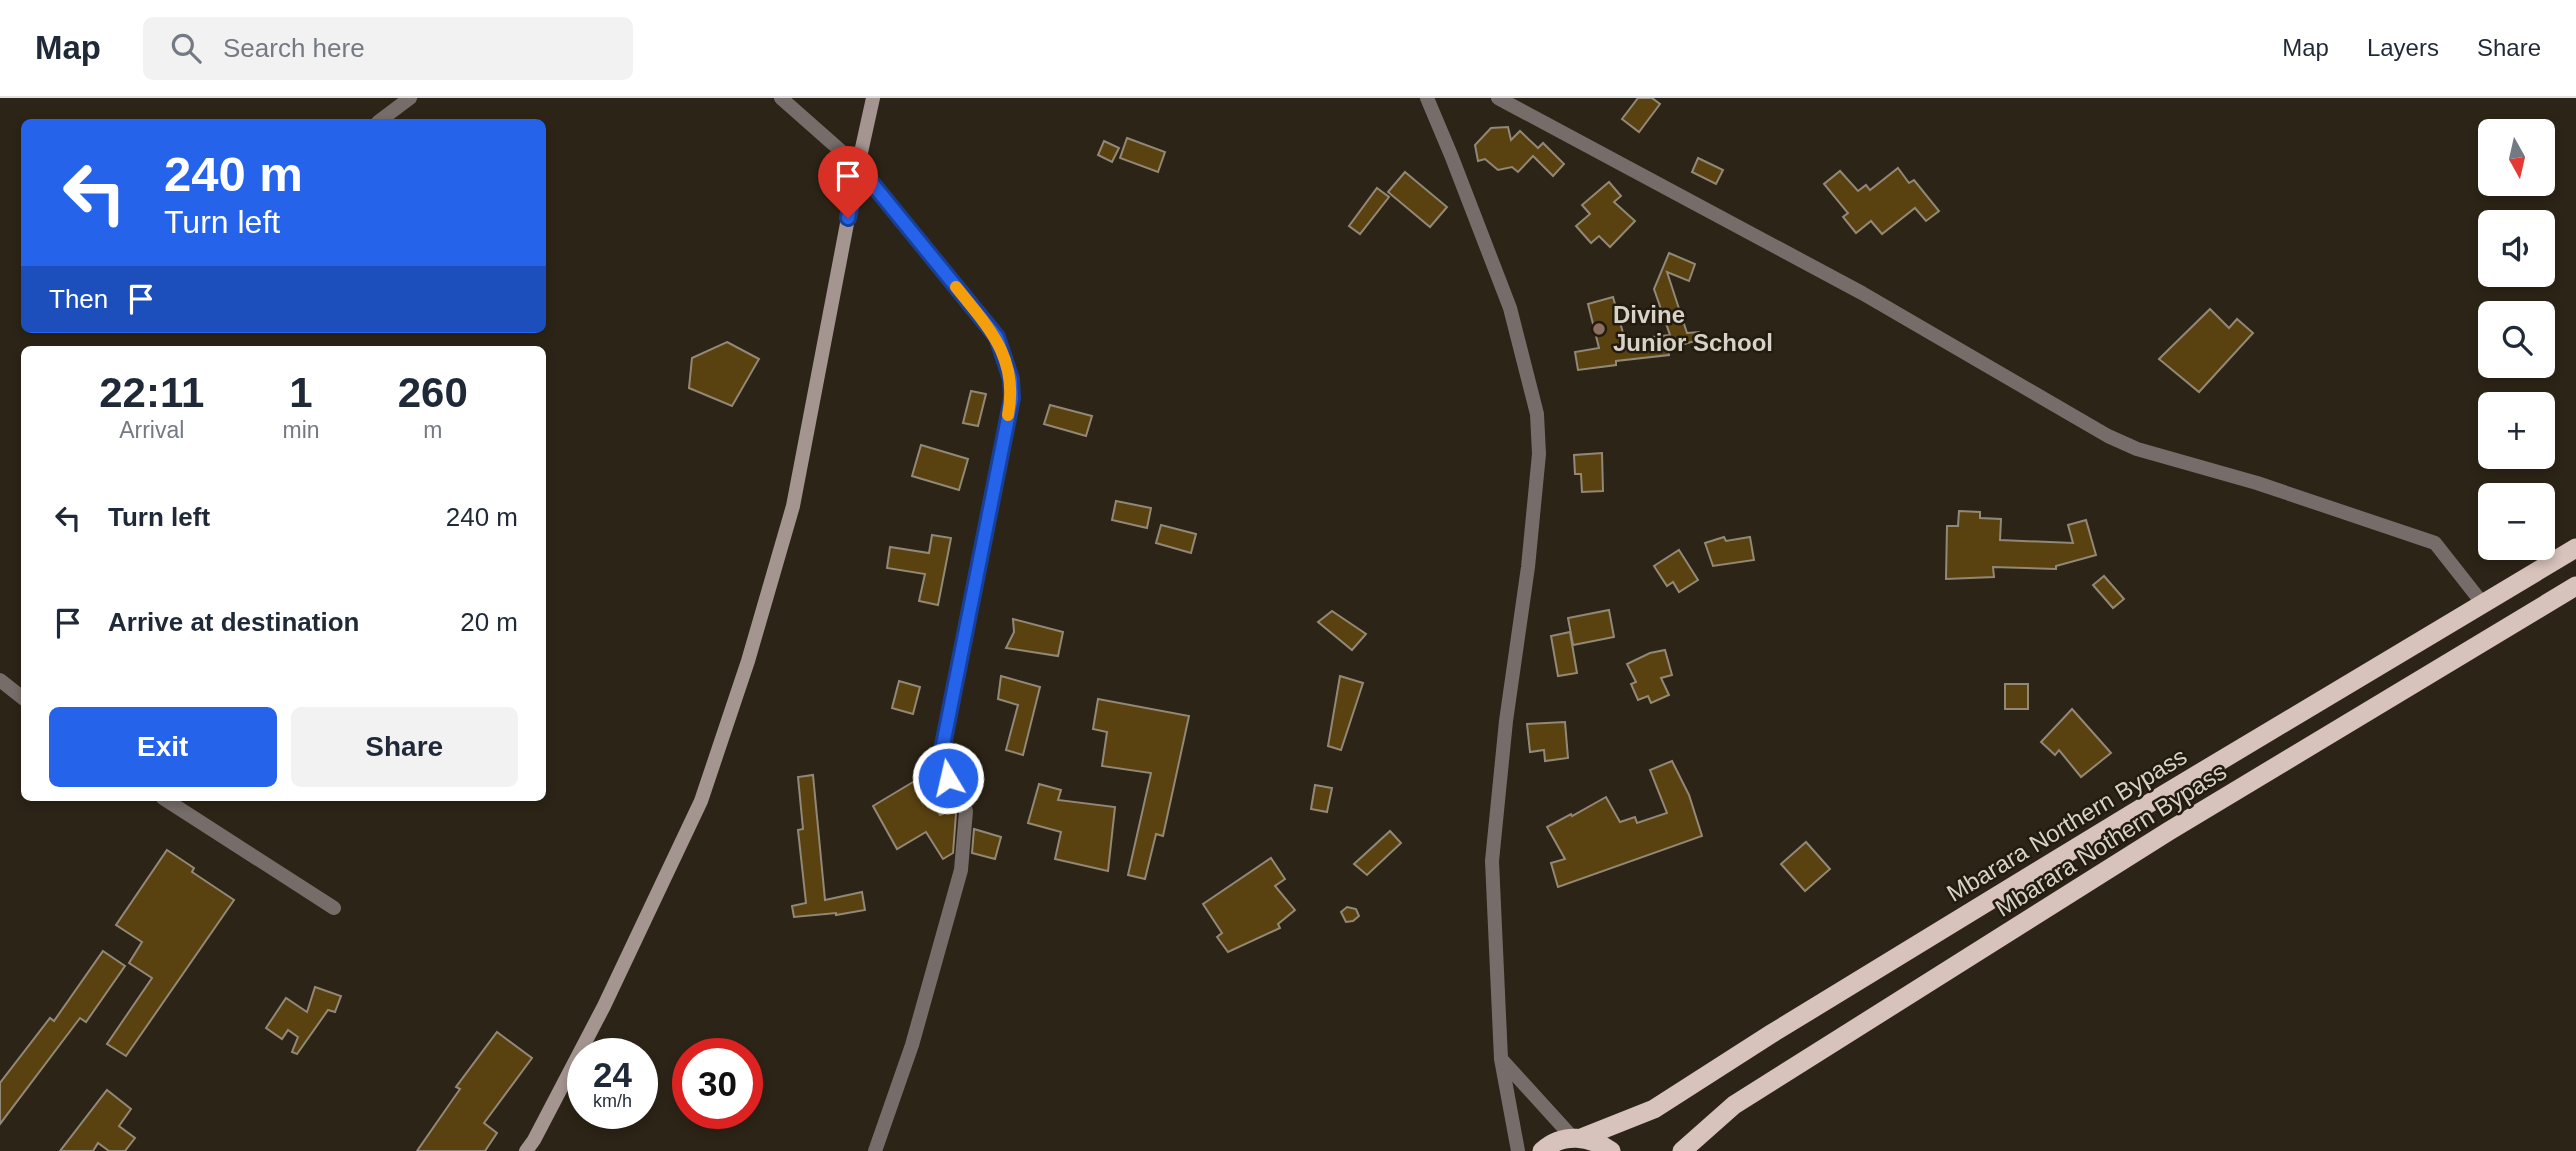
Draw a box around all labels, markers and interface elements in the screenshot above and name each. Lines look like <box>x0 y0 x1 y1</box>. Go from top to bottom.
search box <box>143 17 633 80</box>
text: Map <box>35 29 101 66</box>
icon: search <box>167 29 205 67</box>
text: Search here <box>223 33 365 63</box>
text: Map <box>2282 34 2329 61</box>
text: Layers <box>2367 34 2439 61</box>
text: Share <box>2477 34 2541 61</box>
north arrow <box>2478 119 2555 196</box>
map controls <box>2478 119 2555 560</box>
pin <box>818 146 878 218</box>
icon: left <box>49 147 140 238</box>
text: 240 m <box>164 147 303 201</box>
icon: arrive <box>829 157 867 195</box>
text: Turn left <box>164 204 280 240</box>
button: sound <box>2478 210 2555 287</box>
icon: arrive <box>122 280 160 318</box>
text: Then <box>49 284 108 314</box>
place label: Divine Junior School <box>1613 301 1773 356</box>
button: search <box>2478 301 2555 378</box>
marker: Divine Junior School <box>1591 321 1607 337</box>
text: 22:11 <box>99 369 204 416</box>
text: 1 <box>289 369 313 416</box>
text: 260 <box>398 369 468 416</box>
button: + <box>2478 392 2555 469</box>
text: Arrival <box>119 417 184 443</box>
text: min <box>282 417 320 443</box>
text: m <box>423 417 442 443</box>
button: − <box>2478 483 2555 560</box>
icon: left <box>49 499 87 537</box>
text: Turn left <box>108 502 210 532</box>
text: 240 m <box>446 502 518 532</box>
icon: arrive <box>49 604 87 642</box>
text: Arrive at destination <box>108 607 359 637</box>
text: 20 m <box>460 607 518 637</box>
button: Exit <box>49 707 277 787</box>
button: Share <box>291 707 518 787</box>
position arrow <box>911 741 985 815</box>
street label: Mbarara Northern Bypass <box>1942 742 2191 907</box>
street label: Mbarara Nothern Bypass <box>1990 757 2231 922</box>
speed limit sign: 30 <box>672 1038 763 1129</box>
text: 24 <box>593 1055 632 1094</box>
text: km/h <box>593 1091 632 1111</box>

